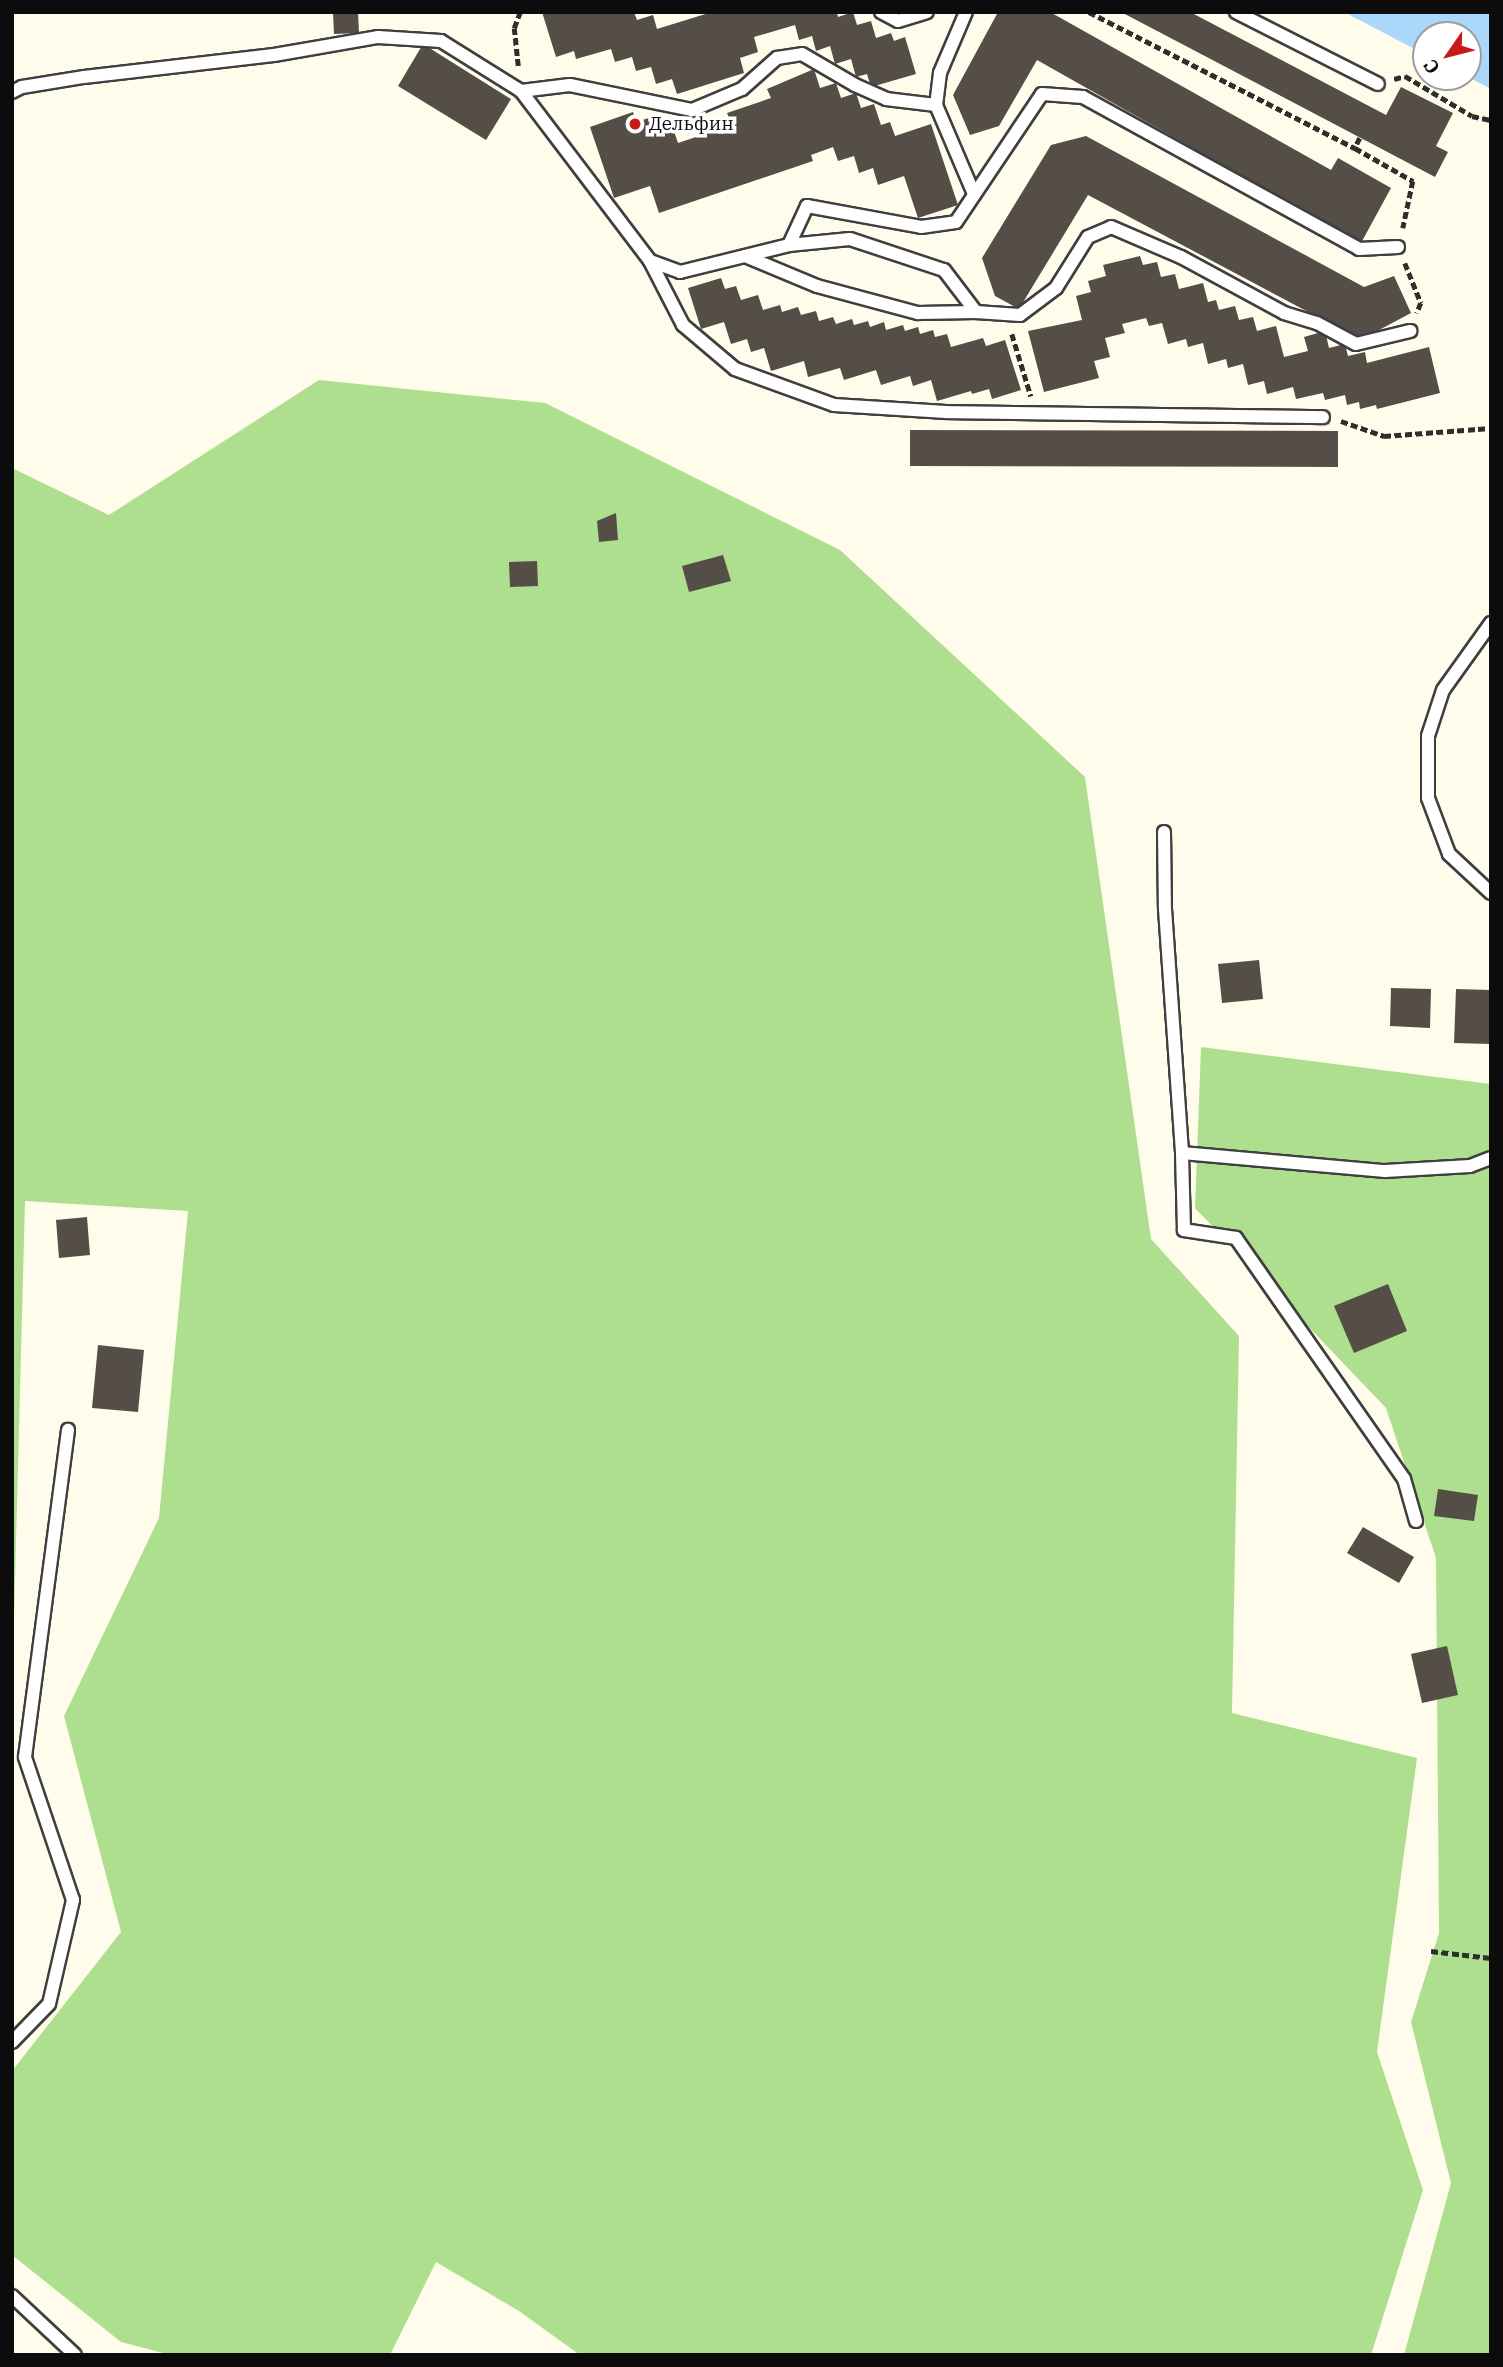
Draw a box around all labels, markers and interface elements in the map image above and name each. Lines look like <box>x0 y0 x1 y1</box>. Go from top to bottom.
north arrow <box>1412 21 1482 91</box>
text: С <box>1418 55 1445 79</box>
place label: Дельфин <box>649 113 734 135</box>
marker: Дельфин <box>627 116 643 132</box>

